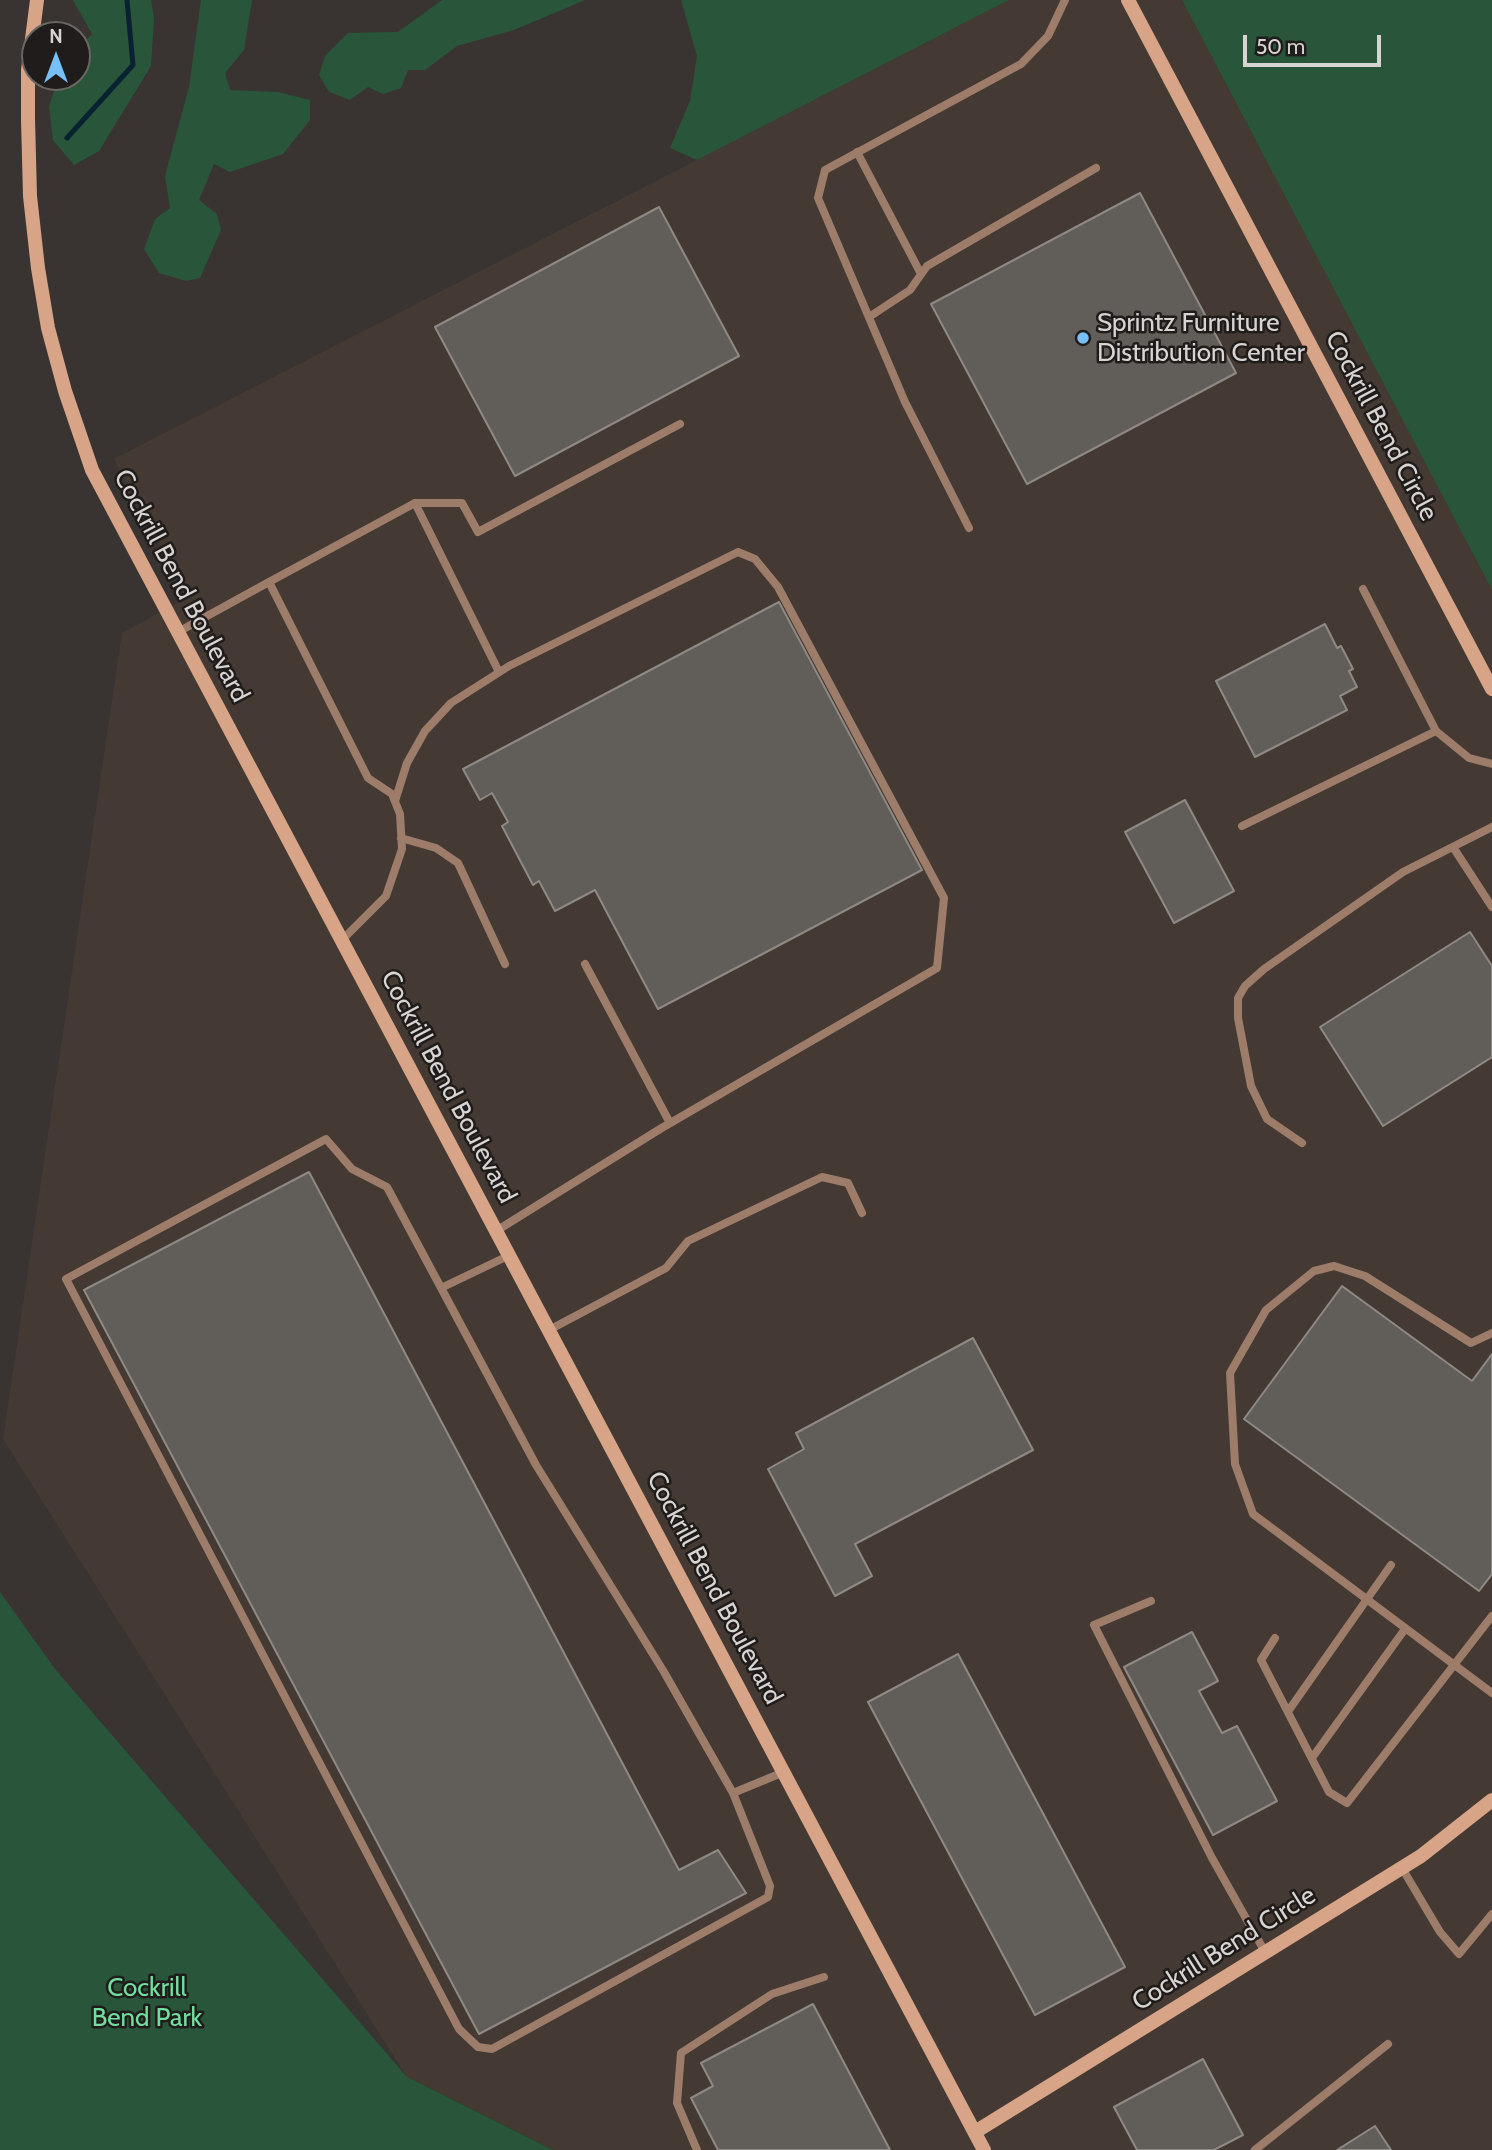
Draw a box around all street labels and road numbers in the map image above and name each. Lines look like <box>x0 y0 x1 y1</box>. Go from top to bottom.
street label: Cockrill Bend Circle <box>1318 326 1444 526</box>
street label: Cockrill Bend Boulevard <box>106 464 256 708</box>
street label: Cockrill Bend Boulevard <box>373 965 523 1209</box>
street label: Cockrill Bend Boulevard <box>639 1466 789 1710</box>
street label: Cockrill Bend Circle <box>1127 1880 1321 2018</box>

